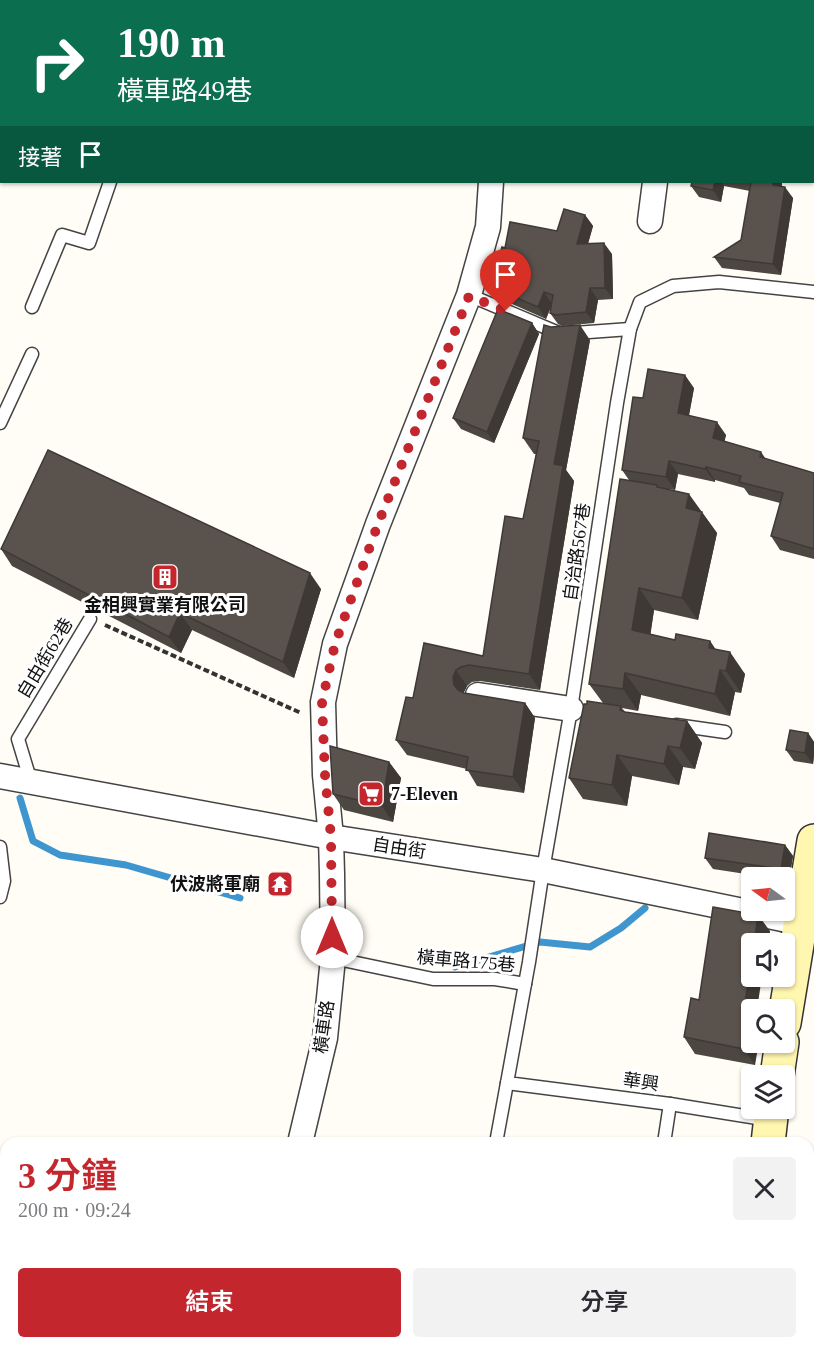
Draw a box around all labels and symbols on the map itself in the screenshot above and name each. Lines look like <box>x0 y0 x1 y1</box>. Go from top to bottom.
pin <box>480 249 531 311</box>
street label: 自治路567巷 <box>560 502 594 602</box>
building icon: 金相興實業有限公司 <box>150 562 180 592</box>
place label: 金相興實業有限公司 <box>84 595 246 615</box>
street label: 自由街62巷 <box>13 614 77 702</box>
supermarket icon: 7-Eleven <box>356 779 386 809</box>
place label: 7-Eleven <box>391 784 458 804</box>
street label: 自由街 <box>371 834 427 862</box>
north arrow <box>741 867 795 921</box>
temple icon: 伏波將軍廟 <box>265 869 295 899</box>
place label: 伏波將軍廟 <box>170 874 260 894</box>
position arrow <box>300 905 364 969</box>
street label: 橫車路175巷 <box>416 947 516 975</box>
street label: 橫車路 <box>310 999 338 1055</box>
street label: 華興 <box>622 1070 660 1094</box>

